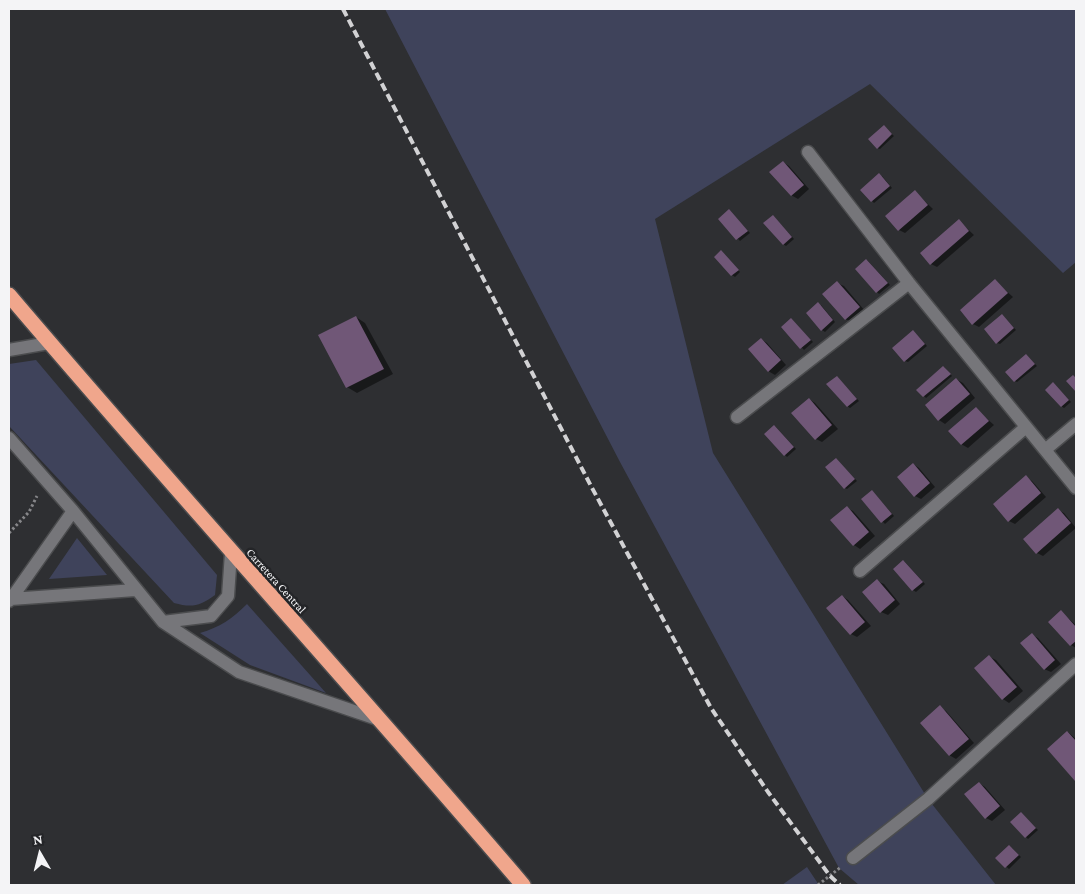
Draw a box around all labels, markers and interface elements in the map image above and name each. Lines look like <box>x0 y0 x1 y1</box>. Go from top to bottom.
street label: Carretera Central <box>243 546 309 616</box>
north arrow <box>15 829 65 879</box>
text: N <box>32 831 44 848</box>

